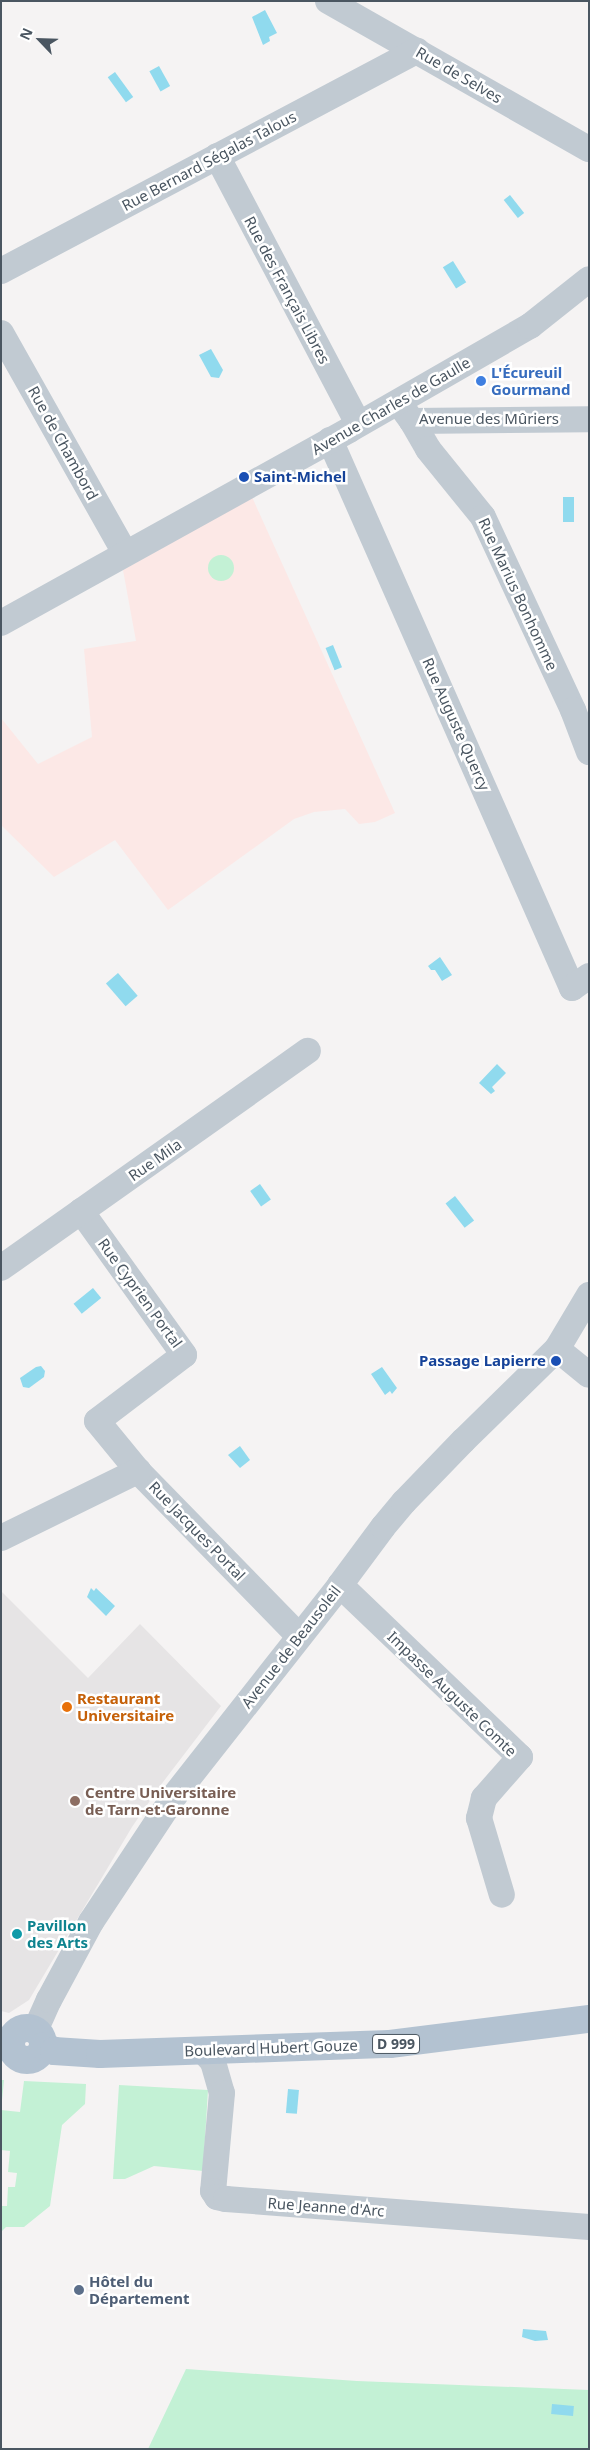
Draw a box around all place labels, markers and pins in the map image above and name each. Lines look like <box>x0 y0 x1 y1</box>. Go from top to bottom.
place label: L'Écureuil Gourmand <box>491 363 571 398</box>
marker: L'Écureuil Gourmand <box>475 375 487 387</box>
place label: Saint-Michel <box>254 468 346 486</box>
marker: Saint-Michel <box>238 471 250 483</box>
place label: Passage Lapierre <box>419 1352 546 1370</box>
marker: Passage Lapierre <box>550 1355 562 1367</box>
place label: Restaurant Universitaire <box>77 1689 174 1724</box>
marker: Restaurant Universitaire <box>61 1701 73 1713</box>
place label: Centre Universitaire de Tarn-et-Garonne <box>85 1783 236 1818</box>
marker: Centre Universitaire de Tarn-et-Garonne <box>69 1795 81 1807</box>
place label: Pavillon des Arts <box>27 1916 88 1951</box>
marker: Pavillon des Arts <box>11 1928 23 1940</box>
place label: Hôtel du Département <box>89 2272 189 2307</box>
marker: Hôtel du Département <box>73 2284 85 2296</box>

